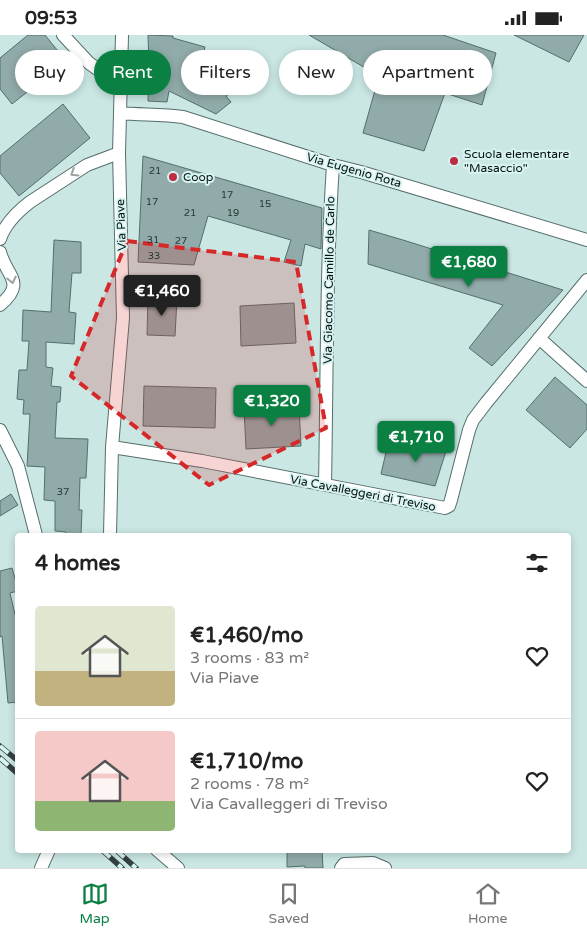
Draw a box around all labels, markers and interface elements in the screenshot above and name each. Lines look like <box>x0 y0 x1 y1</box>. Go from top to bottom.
text: 09:53 <box>25 7 78 29</box>
chip: Buy <box>15 50 84 95</box>
chip: Rent <box>94 50 171 95</box>
chip: Filters <box>181 50 269 95</box>
chip: New <box>279 50 353 95</box>
chip: Apartment <box>363 50 492 95</box>
place label: Scuola elementare "Masaccio" <box>464 147 570 175</box>
street label: Via Eugenio Rota <box>305 150 403 190</box>
marker: Scuola elementare "Masaccio" <box>448 155 460 167</box>
house number: 21 <box>149 165 161 177</box>
one-way arrow <box>71 167 80 176</box>
place label: Coop <box>183 170 213 184</box>
marker: Coop <box>167 171 179 183</box>
house number: 17 <box>221 189 233 201</box>
house number: 17 <box>146 196 158 208</box>
street label: Via Giacomo Camillo de Carlo <box>321 196 337 364</box>
house number: 15 <box>259 198 271 210</box>
street label: Via Piave <box>113 199 129 251</box>
house number: 21 <box>184 207 196 219</box>
house number: 19 <box>227 207 239 219</box>
house number: 31 <box>147 234 159 246</box>
house number: 27 <box>175 235 187 247</box>
pin: €1,680 <box>428 245 510 288</box>
house number: 33 <box>148 250 160 262</box>
text: €1,680 <box>441 252 497 272</box>
one-way arrow <box>6 275 16 284</box>
pin: €1,460 <box>121 275 203 317</box>
text: €1,460 <box>135 281 189 301</box>
pin: €1,320 <box>231 385 313 427</box>
text: €1,320 <box>244 391 300 411</box>
pin: €1,710 <box>375 421 457 463</box>
text: €1,710 <box>388 427 444 447</box>
street label: Via Cavalleggeri di Treviso <box>289 472 437 514</box>
house number: 37 <box>57 486 69 498</box>
icon: filters <box>523 549 551 577</box>
text: 4 homes <box>35 551 120 576</box>
text: €1,460/mo <box>190 623 303 648</box>
icon: home <box>75 626 135 686</box>
icon: heart <box>523 642 551 670</box>
text: 3 rooms · 83 m² <box>190 648 309 668</box>
text: Via Piave <box>190 668 259 688</box>
text: €1,710/mo <box>190 749 303 774</box>
icon: home <box>75 751 135 811</box>
icon: heart <box>523 767 551 795</box>
text: 2 rooms · 78 m² <box>190 774 309 794</box>
text: Via Cavalleggeri di Treviso <box>190 794 388 814</box>
tab: Map <box>79 880 110 927</box>
tab: Saved <box>269 880 309 927</box>
tab: Home <box>468 880 508 927</box>

